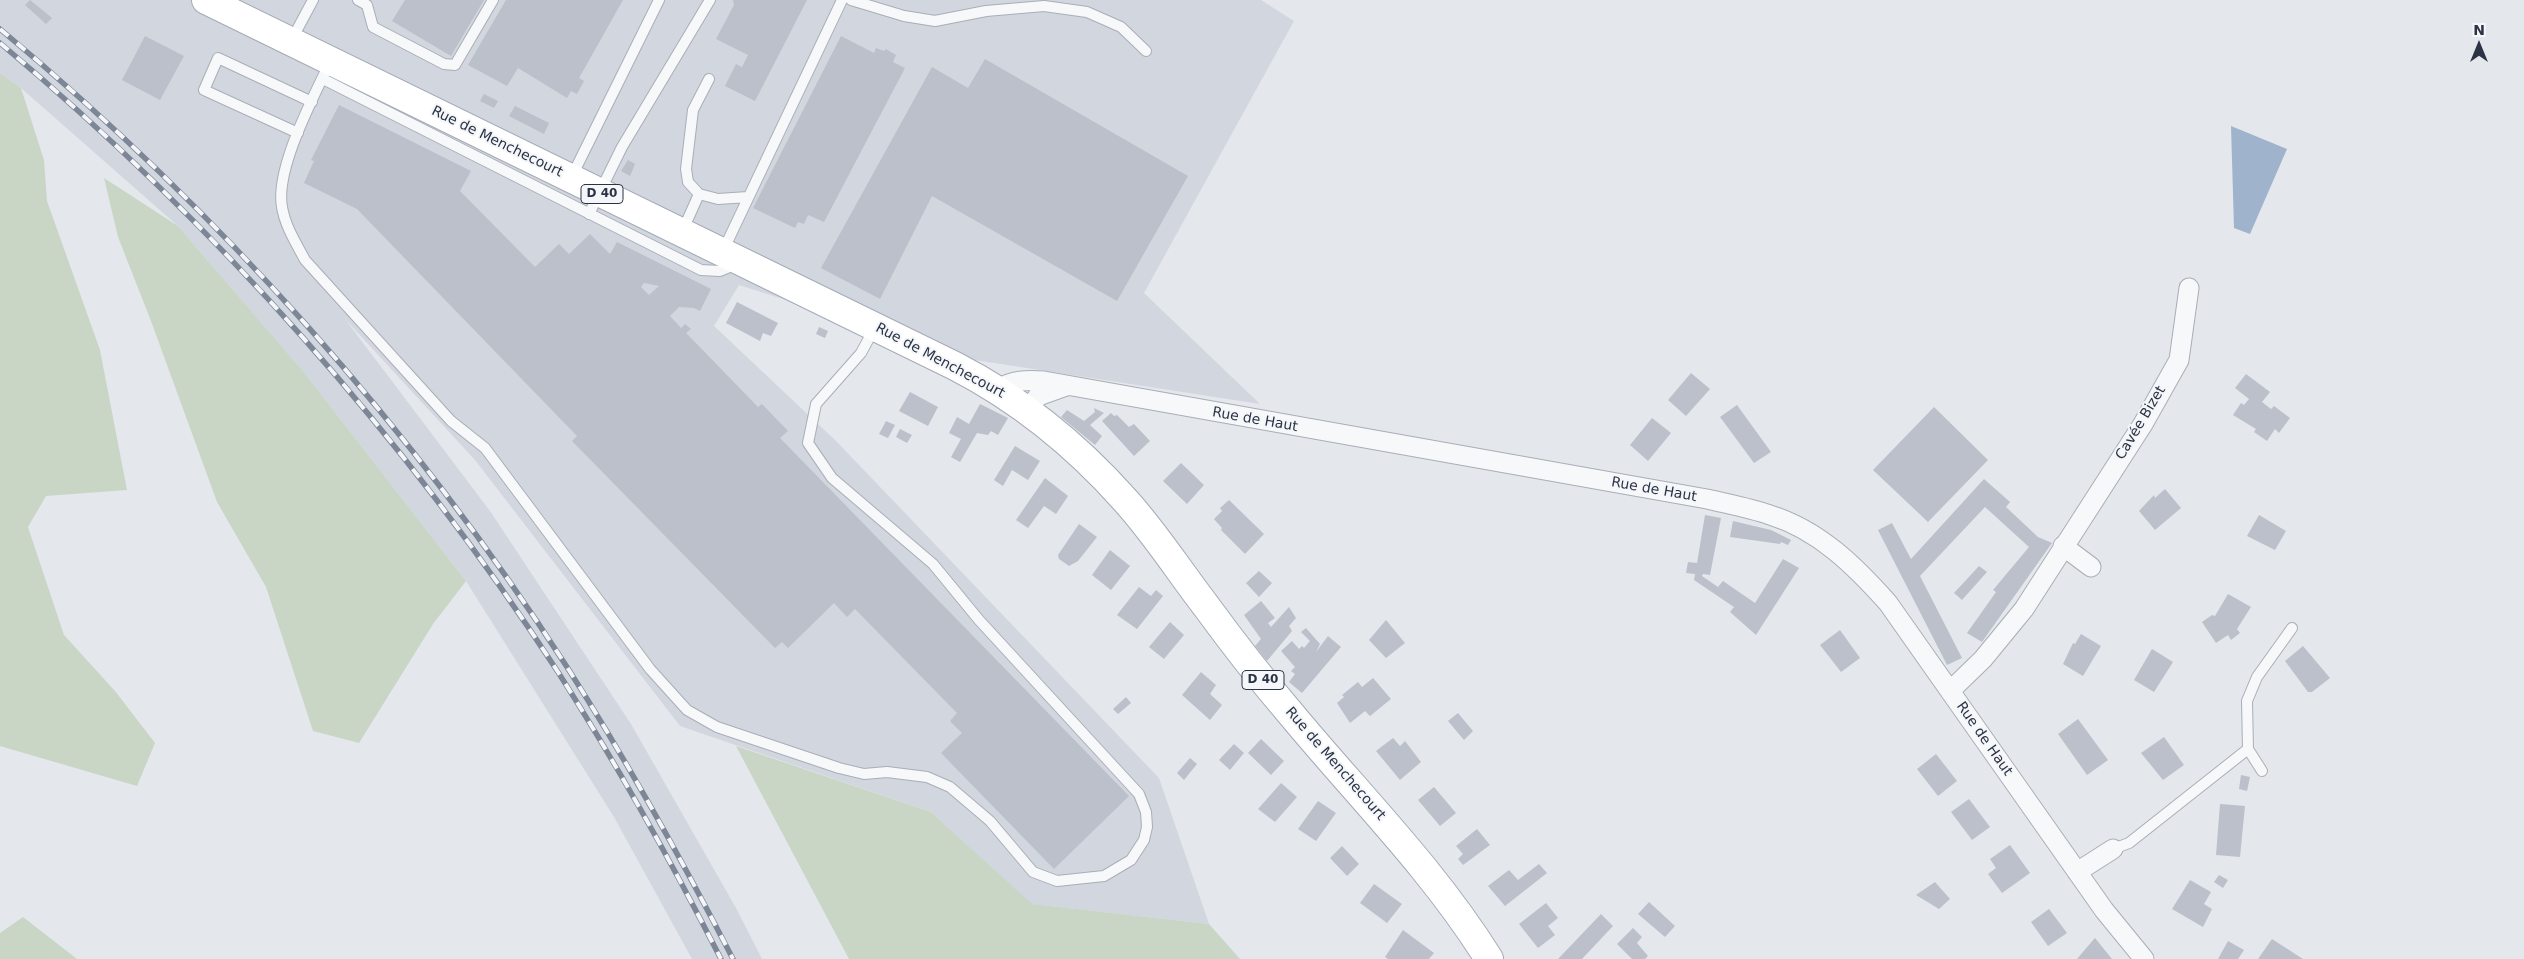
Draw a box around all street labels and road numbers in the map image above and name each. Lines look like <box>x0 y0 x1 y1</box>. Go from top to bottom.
street label: Rue de Menchecourt <box>429 103 565 181</box>
road number: D 40 <box>581 184 623 203</box>
street label: Rue de Menchecourt <box>872 320 1008 402</box>
street label: Cavée Bizet <box>2112 383 2170 463</box>
street label: Rue de Haut <box>1211 404 1299 436</box>
street label: Rue de Haut <box>1610 474 1698 506</box>
road number: D 40 <box>1242 670 1284 690</box>
street label: Rue de Haut <box>1952 699 2016 779</box>
street label: Rue de Menchecourt <box>1281 704 1389 824</box>

